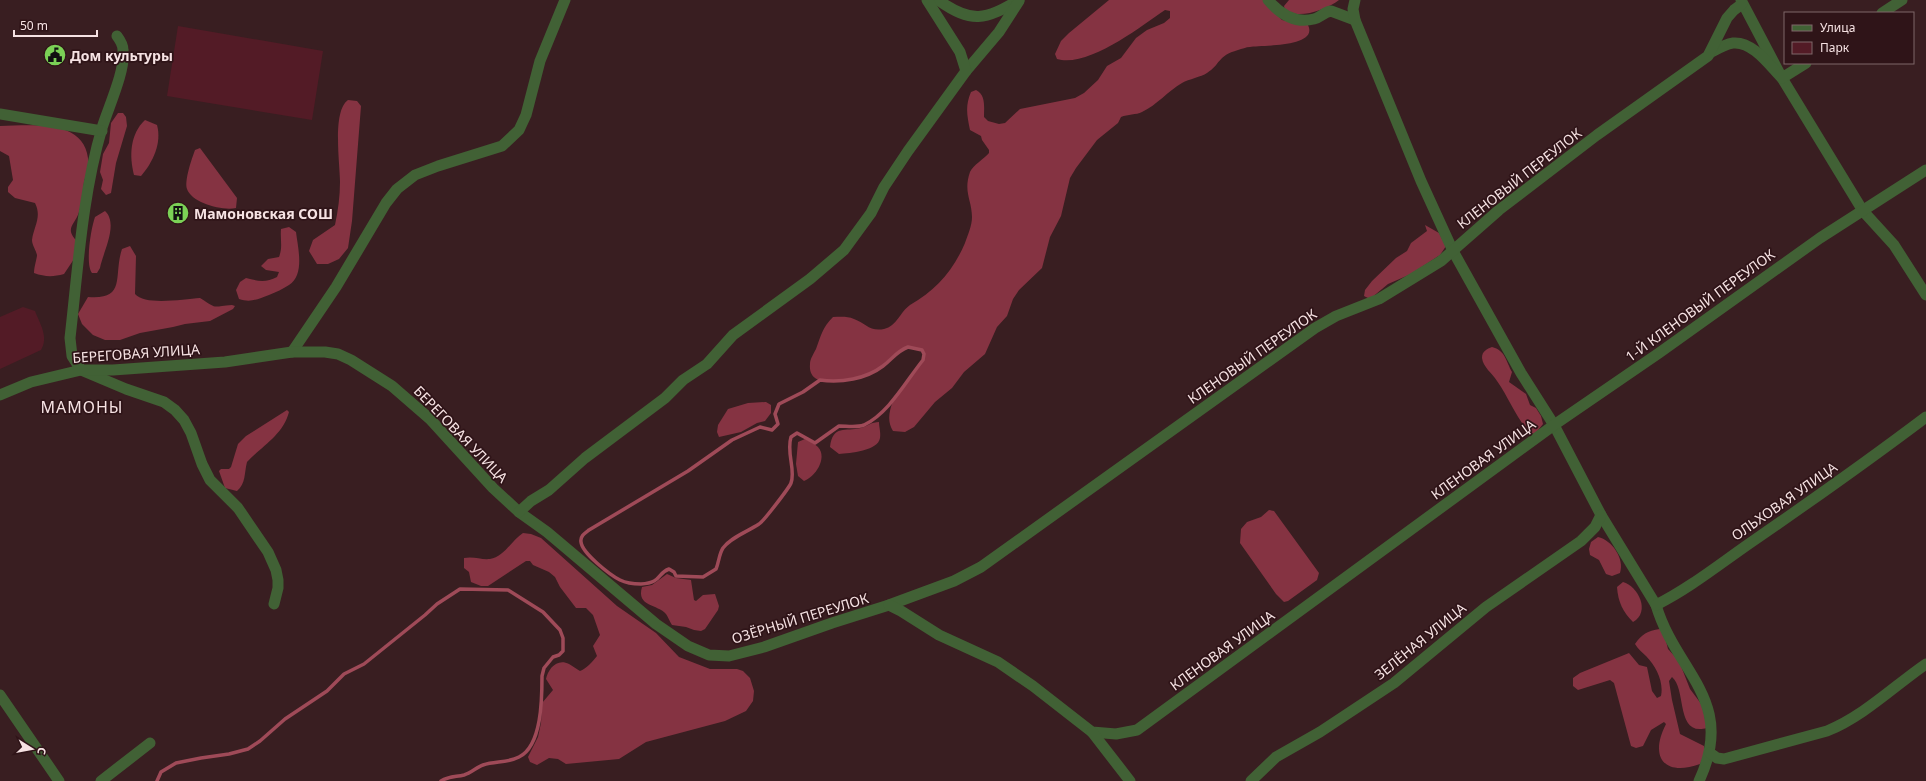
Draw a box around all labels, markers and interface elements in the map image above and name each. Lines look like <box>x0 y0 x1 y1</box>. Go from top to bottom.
scale bar <box>14 12 97 38</box>
legend <box>1784 12 1914 64</box>
text: 50 m <box>20 17 48 34</box>
text: Улица <box>1820 19 1855 36</box>
text: Парк <box>1820 39 1850 56</box>
public building icon: Дом культуры <box>42 42 68 68</box>
place label: Дом культуры <box>70 46 173 65</box>
street label: КЛЕНОВЫЙ ПЕРЕУЛОК <box>1453 123 1585 233</box>
building icon: Мамоновская СОШ <box>165 200 191 226</box>
place label: Мамоновская СОШ <box>194 204 333 223</box>
street label: 1-Й КЛЕНОВЫЙ ПЕРЕУЛОК <box>1622 244 1779 366</box>
street label: КЛЕНОВЫЙ ПЕРЕУЛОК <box>1184 304 1320 408</box>
street label: БЕРЕГОВАЯ УЛИЦА <box>72 339 200 367</box>
street label: БЕРЕГОВАЯ УЛИЦА <box>410 381 512 487</box>
district label: МАМОНЫ <box>41 396 123 418</box>
street label: КЛЕНОВАЯ УЛИЦА <box>1427 415 1539 503</box>
street label: ОЛЬХОВАЯ УЛИЦА <box>1727 457 1841 545</box>
street label: ОЗЁРНЫЙ ПЕРЕУЛОК <box>729 588 871 648</box>
street label: ЗЕЛЁНАЯ УЛИЦА <box>1370 598 1470 684</box>
street label: КЛЕНОВАЯ УЛИЦА <box>1166 606 1278 694</box>
north arrow <box>12 729 52 769</box>
text: С <box>34 746 50 756</box>

